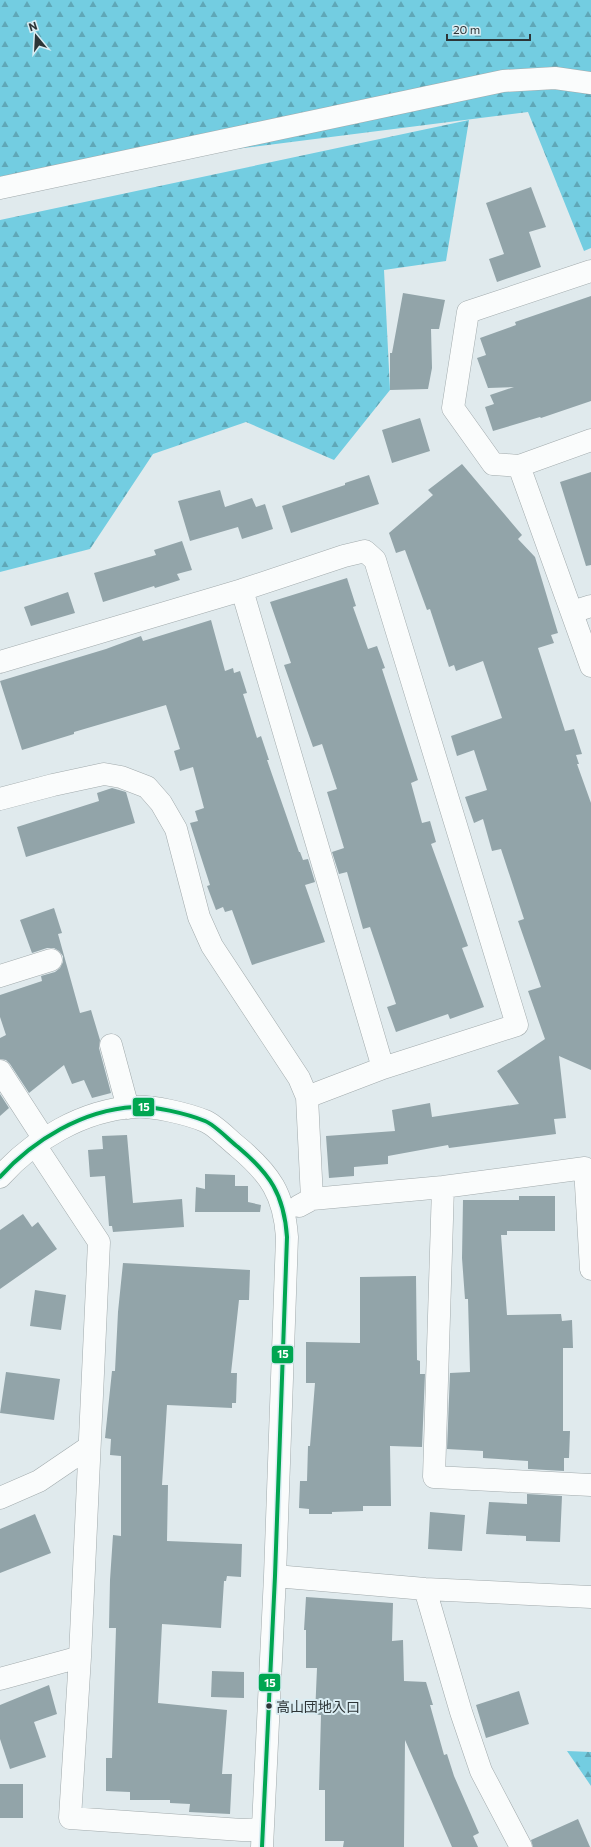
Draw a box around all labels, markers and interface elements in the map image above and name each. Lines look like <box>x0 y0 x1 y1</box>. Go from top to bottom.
north arrow <box>16 16 56 56</box>
scale bar <box>447 16 530 42</box>
text: N <box>27 19 39 33</box>
text: 20 m <box>453 22 480 36</box>
line badge: 15 <box>132 1097 155 1117</box>
text: 15 <box>138 1100 150 1113</box>
line badge: 15 <box>271 1345 294 1364</box>
text: 15 <box>277 1347 289 1360</box>
line badge: 15 <box>258 1673 281 1692</box>
text: 15 <box>264 1676 276 1689</box>
place label: 高山団地入口 <box>276 1698 360 1715</box>
marker: 高山団地入口 <box>264 1701 274 1711</box>

